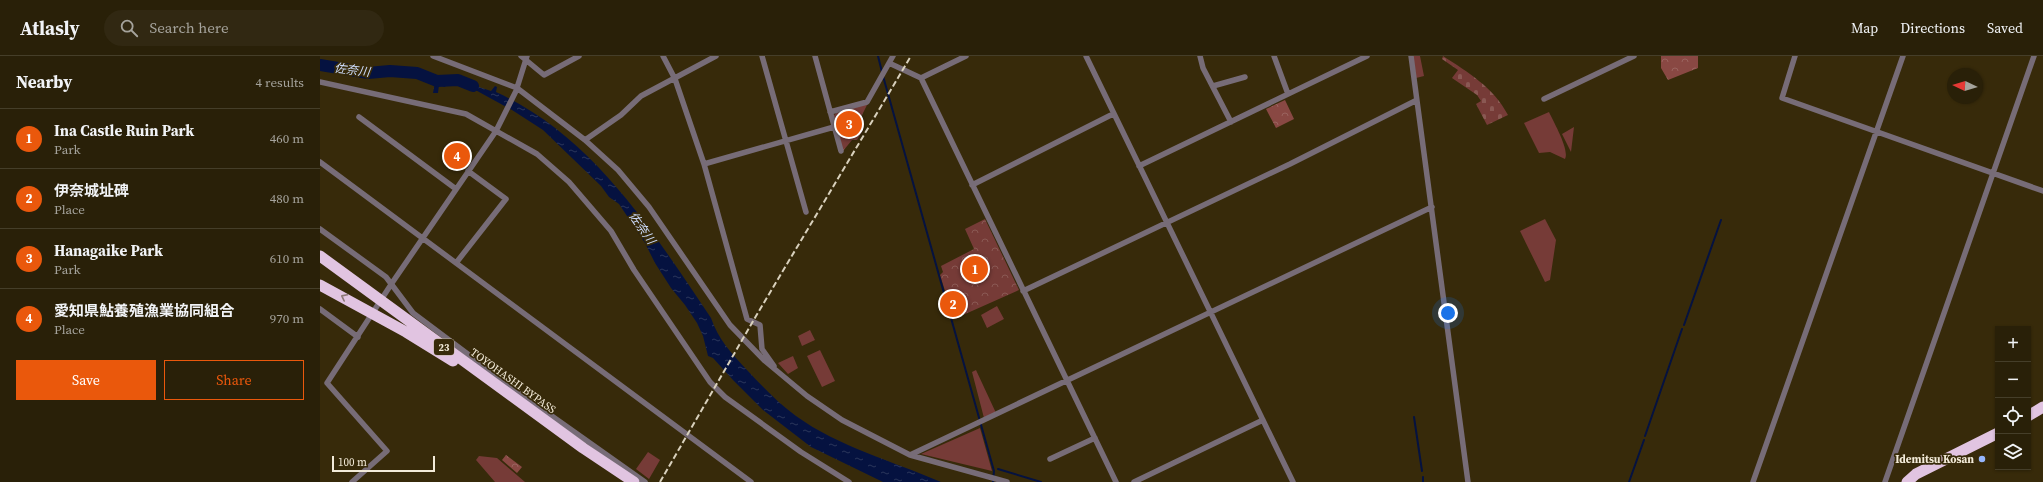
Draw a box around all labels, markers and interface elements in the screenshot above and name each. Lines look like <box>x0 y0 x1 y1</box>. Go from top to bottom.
search box <box>104 10 384 46</box>
text: Atlasly <box>20 15 80 41</box>
icon: search <box>118 17 140 39</box>
text: Search here <box>150 17 229 38</box>
text: Map <box>1851 18 1878 38</box>
text: Directions <box>1900 18 1965 38</box>
text: Saved <box>1987 18 2023 38</box>
water label: 佐奈川 <box>333 60 373 80</box>
north arrow <box>1947 68 1983 104</box>
text: Nearby <box>16 70 72 94</box>
text: 4 results <box>256 74 304 91</box>
pin: 3 <box>836 109 862 139</box>
text: Ina Castle Ruin Park <box>54 120 194 141</box>
text: 1 <box>25 130 33 147</box>
text: 460 m <box>270 130 304 147</box>
text: Park <box>54 141 81 158</box>
pin: 4 <box>444 141 470 171</box>
text: 伊奈城址碑 <box>54 180 129 201</box>
text: 2 <box>25 190 33 207</box>
text: 480 m <box>270 190 304 207</box>
text: Place <box>54 201 85 218</box>
water label: 佐奈川 <box>625 209 660 249</box>
text: Hanagaike Park <box>54 240 163 261</box>
text: 3 <box>25 250 33 267</box>
text: 610 m <box>270 250 304 267</box>
pin: 1 <box>962 254 988 284</box>
text: Park <box>54 261 81 278</box>
pin: 2 <box>940 289 966 319</box>
one-way arrow <box>341 295 348 302</box>
text: 愛知県鮎養殖漁業協同組合 <box>54 300 234 321</box>
your location <box>1438 303 1458 323</box>
text: 4 <box>25 310 33 327</box>
text: 970 m <box>270 310 304 327</box>
text: Place <box>54 321 85 338</box>
map controls <box>1995 326 2031 470</box>
button: + <box>1995 326 2031 362</box>
road number: 23 <box>434 339 454 355</box>
street label: TOYOHASHI BYPASS <box>467 345 559 417</box>
button: Save <box>16 360 156 400</box>
button: Share <box>164 360 304 400</box>
button: − <box>1995 362 2031 398</box>
button: locate <box>1995 398 2031 434</box>
button: layers <box>1995 434 2031 470</box>
place label: Idemitsu Kosan <box>1895 452 1974 467</box>
scale bar <box>332 454 435 473</box>
marker: Idemitsu Kosan <box>1977 454 1987 464</box>
text: 100 m <box>338 455 367 470</box>

